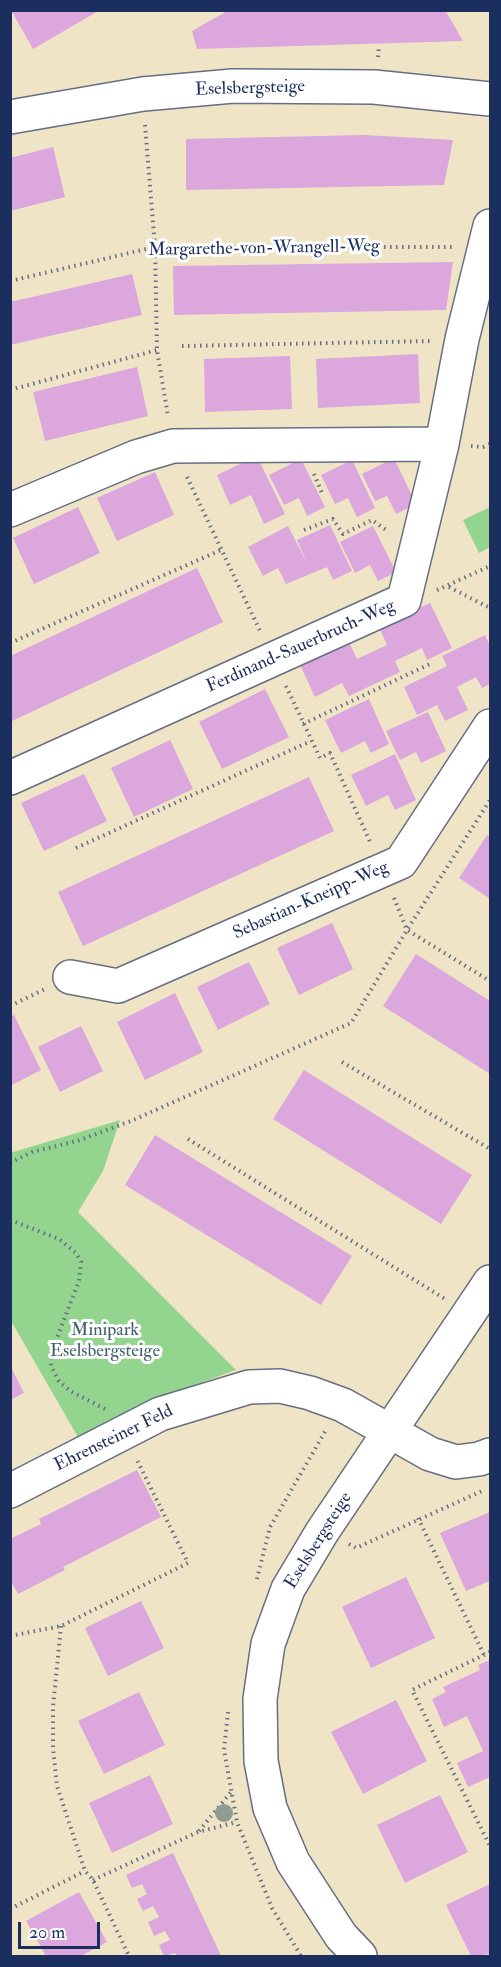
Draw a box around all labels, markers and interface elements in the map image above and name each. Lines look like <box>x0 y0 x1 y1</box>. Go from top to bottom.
street label: Eselsbergsteige <box>195 76 305 102</box>
street label: Margarethe-von-Wrangell-Weg <box>148 236 380 262</box>
street label: Ferdinand-Sauerbruch-Weg <box>203 596 399 698</box>
street label: Sebastian-Kneipp-Weg <box>230 857 392 945</box>
park label: Minipark Eselsbergsteige <box>50 1320 160 1362</box>
street label: Ehrensteiner Feld <box>51 1401 177 1477</box>
street label: Eselsbergsteige <box>281 1489 357 1593</box>
scale bar <box>21 1910 104 1948</box>
text: 20 m <box>29 1921 65 1944</box>

